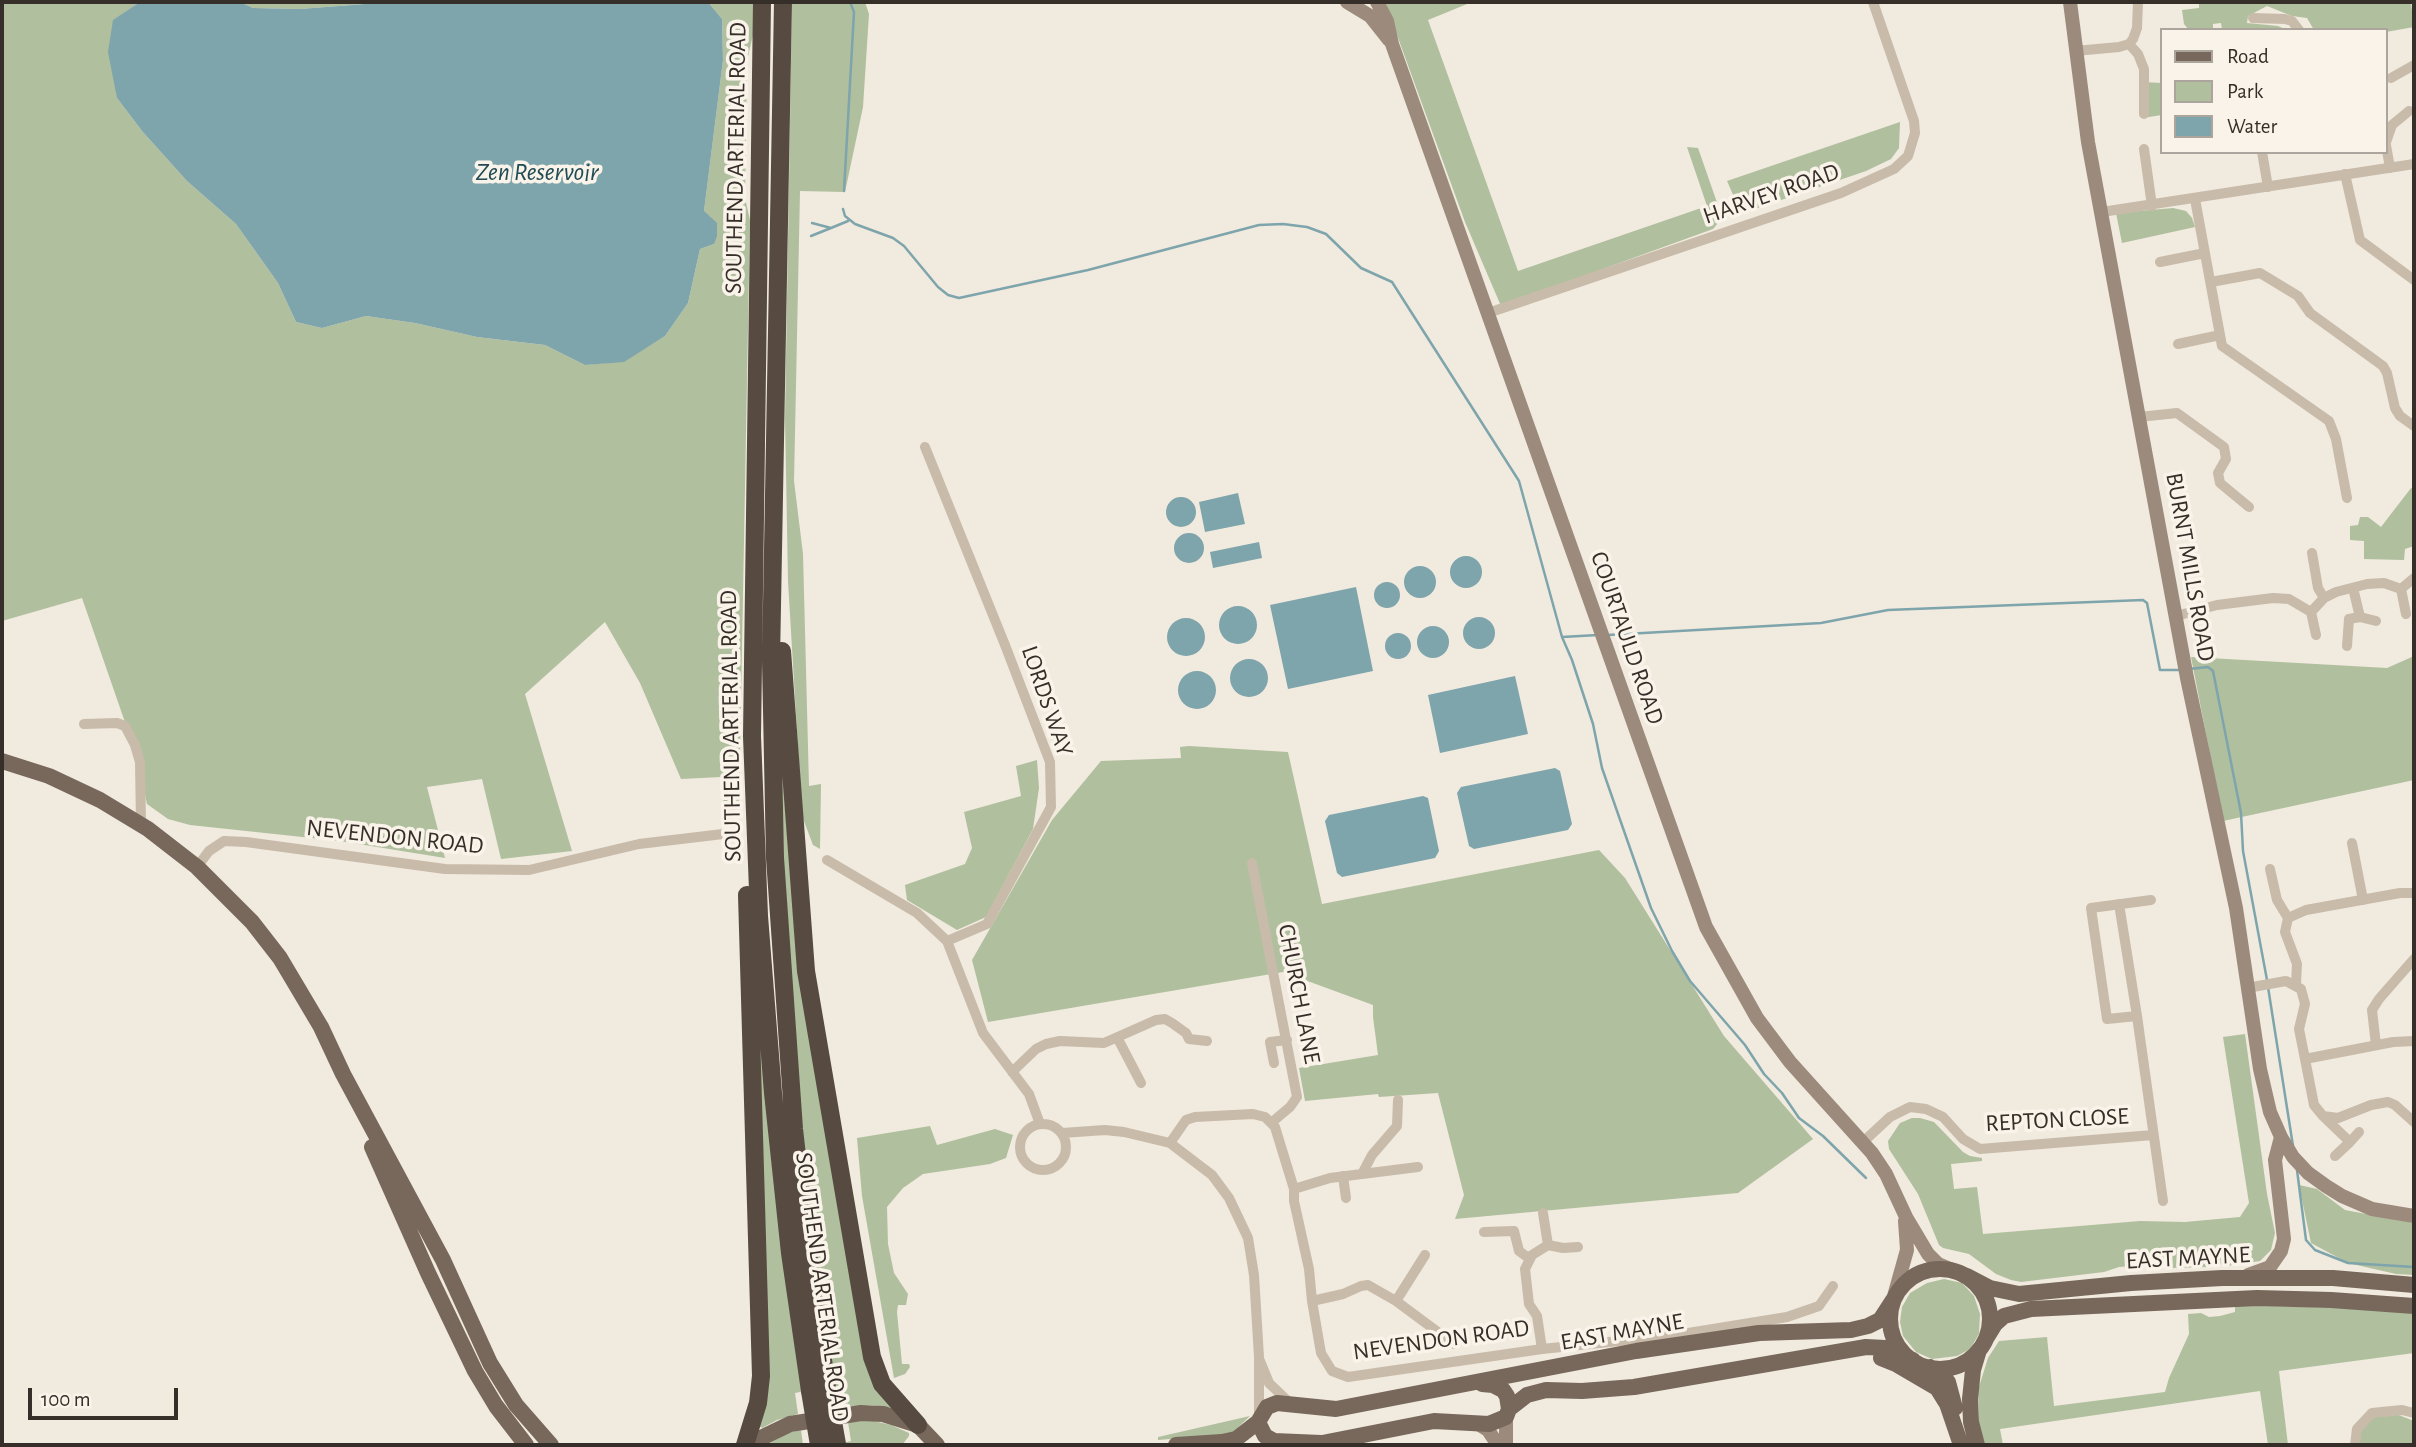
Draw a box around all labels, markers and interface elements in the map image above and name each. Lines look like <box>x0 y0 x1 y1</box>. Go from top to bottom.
street label: SOUTHEND ARTERIAL ROAD <box>719 22 753 294</box>
legend <box>2160 28 2388 154</box>
text: Road <box>2227 46 2269 67</box>
text: Park <box>2227 81 2263 102</box>
text: Water <box>2227 116 2277 137</box>
water label: Zen Reservoir <box>476 156 598 188</box>
street label: HARVEY ROAD <box>1699 157 1843 231</box>
street label: BURNT MILLS ROAD <box>2159 470 2221 664</box>
street label: COURTAULD ROAD <box>1584 548 1670 728</box>
street label: SOUTHEND ARTERIAL ROAD <box>714 590 748 862</box>
street label: LORDS WAY <box>1015 642 1079 760</box>
street label: NEVENDON ROAD <box>305 813 485 861</box>
street label: CHURCH LANE <box>1271 922 1327 1066</box>
street label: REPTON CLOSE <box>1985 1102 2129 1138</box>
street label: SOUTHEND ARTERIAL ROAD <box>789 1150 855 1424</box>
street label: EAST MAYNE <box>2125 1240 2251 1276</box>
street label: EAST MAYNE <box>1558 1307 1686 1357</box>
street label: NEVENDON ROAD <box>1351 1313 1531 1367</box>
scale bar <box>32 1374 182 1418</box>
text: 100 m <box>41 1389 91 1410</box>

